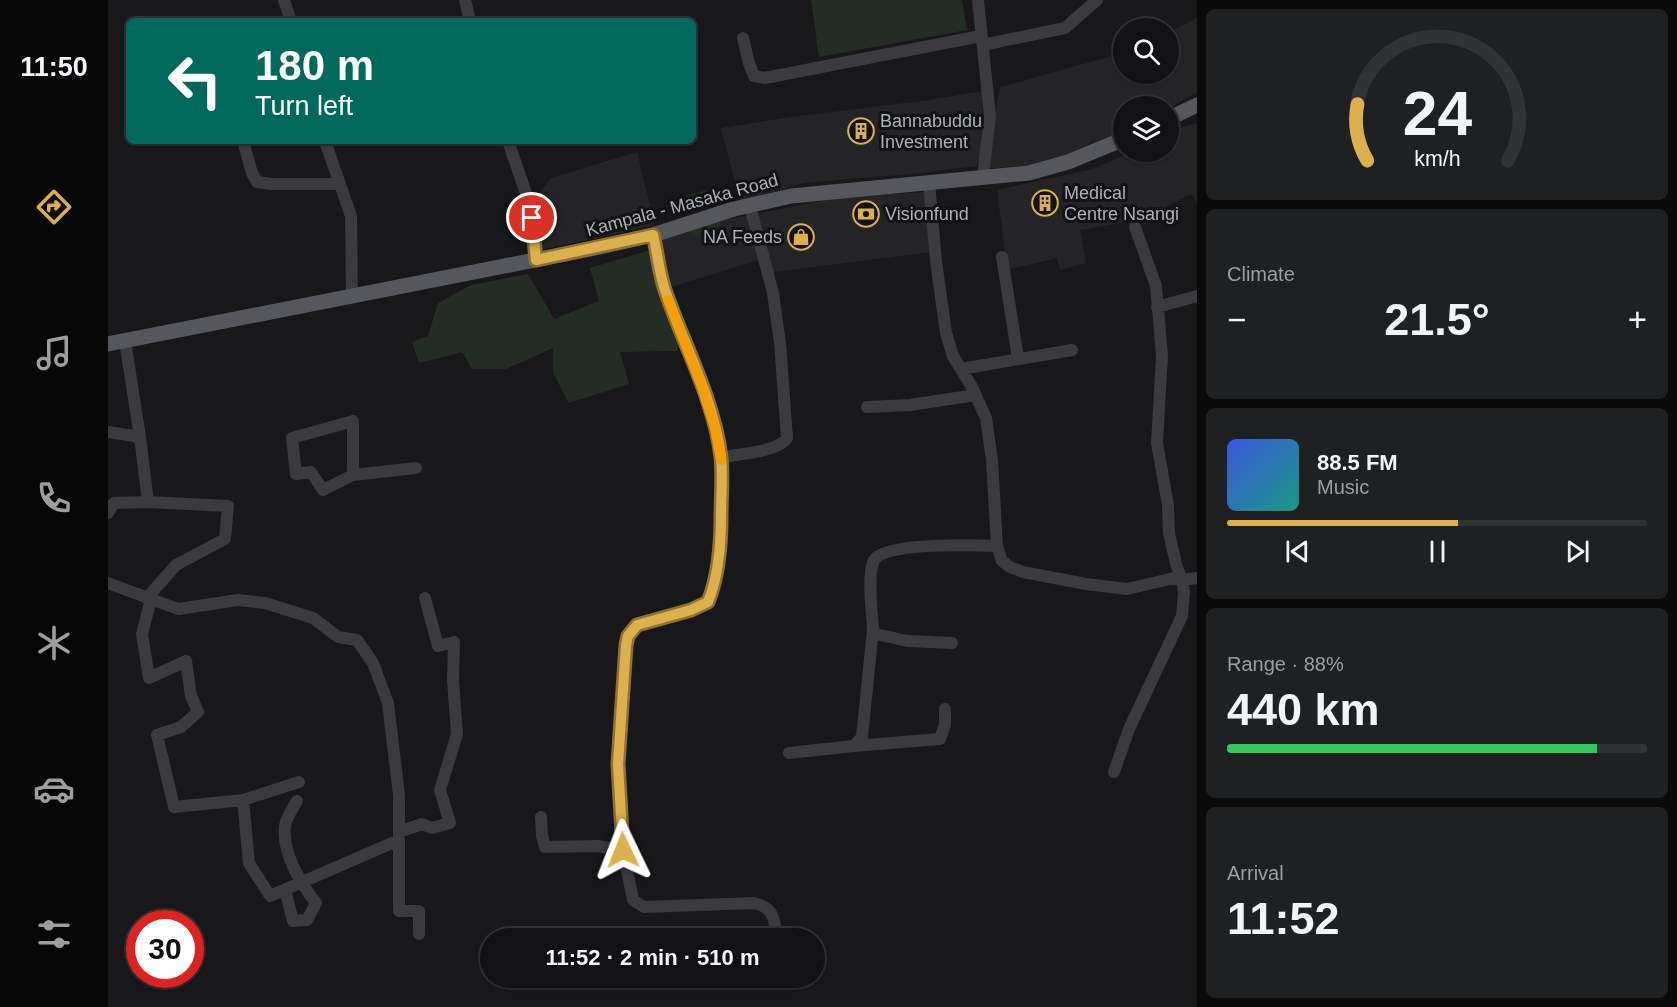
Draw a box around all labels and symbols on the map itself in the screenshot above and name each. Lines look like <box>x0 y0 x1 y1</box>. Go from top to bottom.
place label: Bannabuddu Investment <box>880 111 982 152</box>
building icon: Bannabuddu Investment <box>846 116 876 146</box>
street label: Kampala - Masaka Road <box>584 170 780 240</box>
place label: Medical Centre Nsangi <box>1064 183 1179 224</box>
building icon: Medical Centre Nsangi <box>1030 188 1060 218</box>
pin <box>506 192 557 243</box>
bank icon: Visionfund <box>851 199 881 229</box>
place label: Visionfund <box>885 204 969 224</box>
shop icon: NA Feeds <box>786 222 816 252</box>
place label: NA Feeds <box>703 227 782 247</box>
position arrow <box>591 818 655 882</box>
speed limit sign: 30 <box>126 910 204 988</box>

